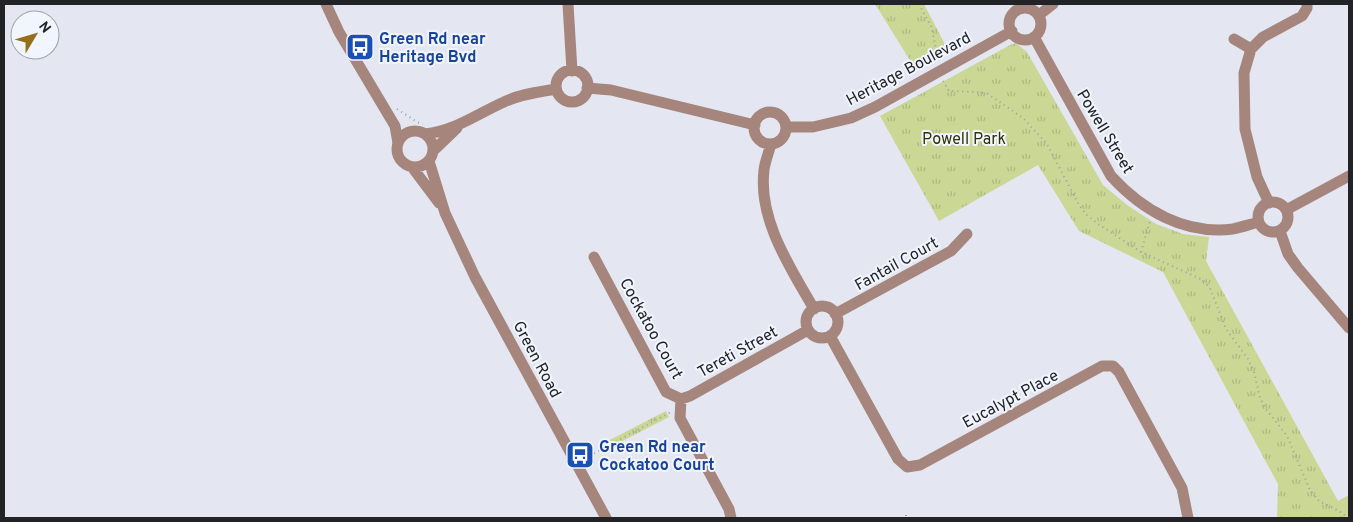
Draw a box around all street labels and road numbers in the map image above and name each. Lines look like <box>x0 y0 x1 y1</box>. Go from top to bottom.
street label: Heritage Boulevard <box>843 28 975 111</box>
street label: Powell Street <box>1071 86 1137 178</box>
street label: Fantail Court <box>852 234 942 296</box>
street label: Cockatoo Court <box>614 275 686 383</box>
street label: Green Road <box>508 318 565 402</box>
street label: Tereti Street <box>694 323 782 383</box>
street label: Eucalypt Place <box>959 366 1062 433</box>

